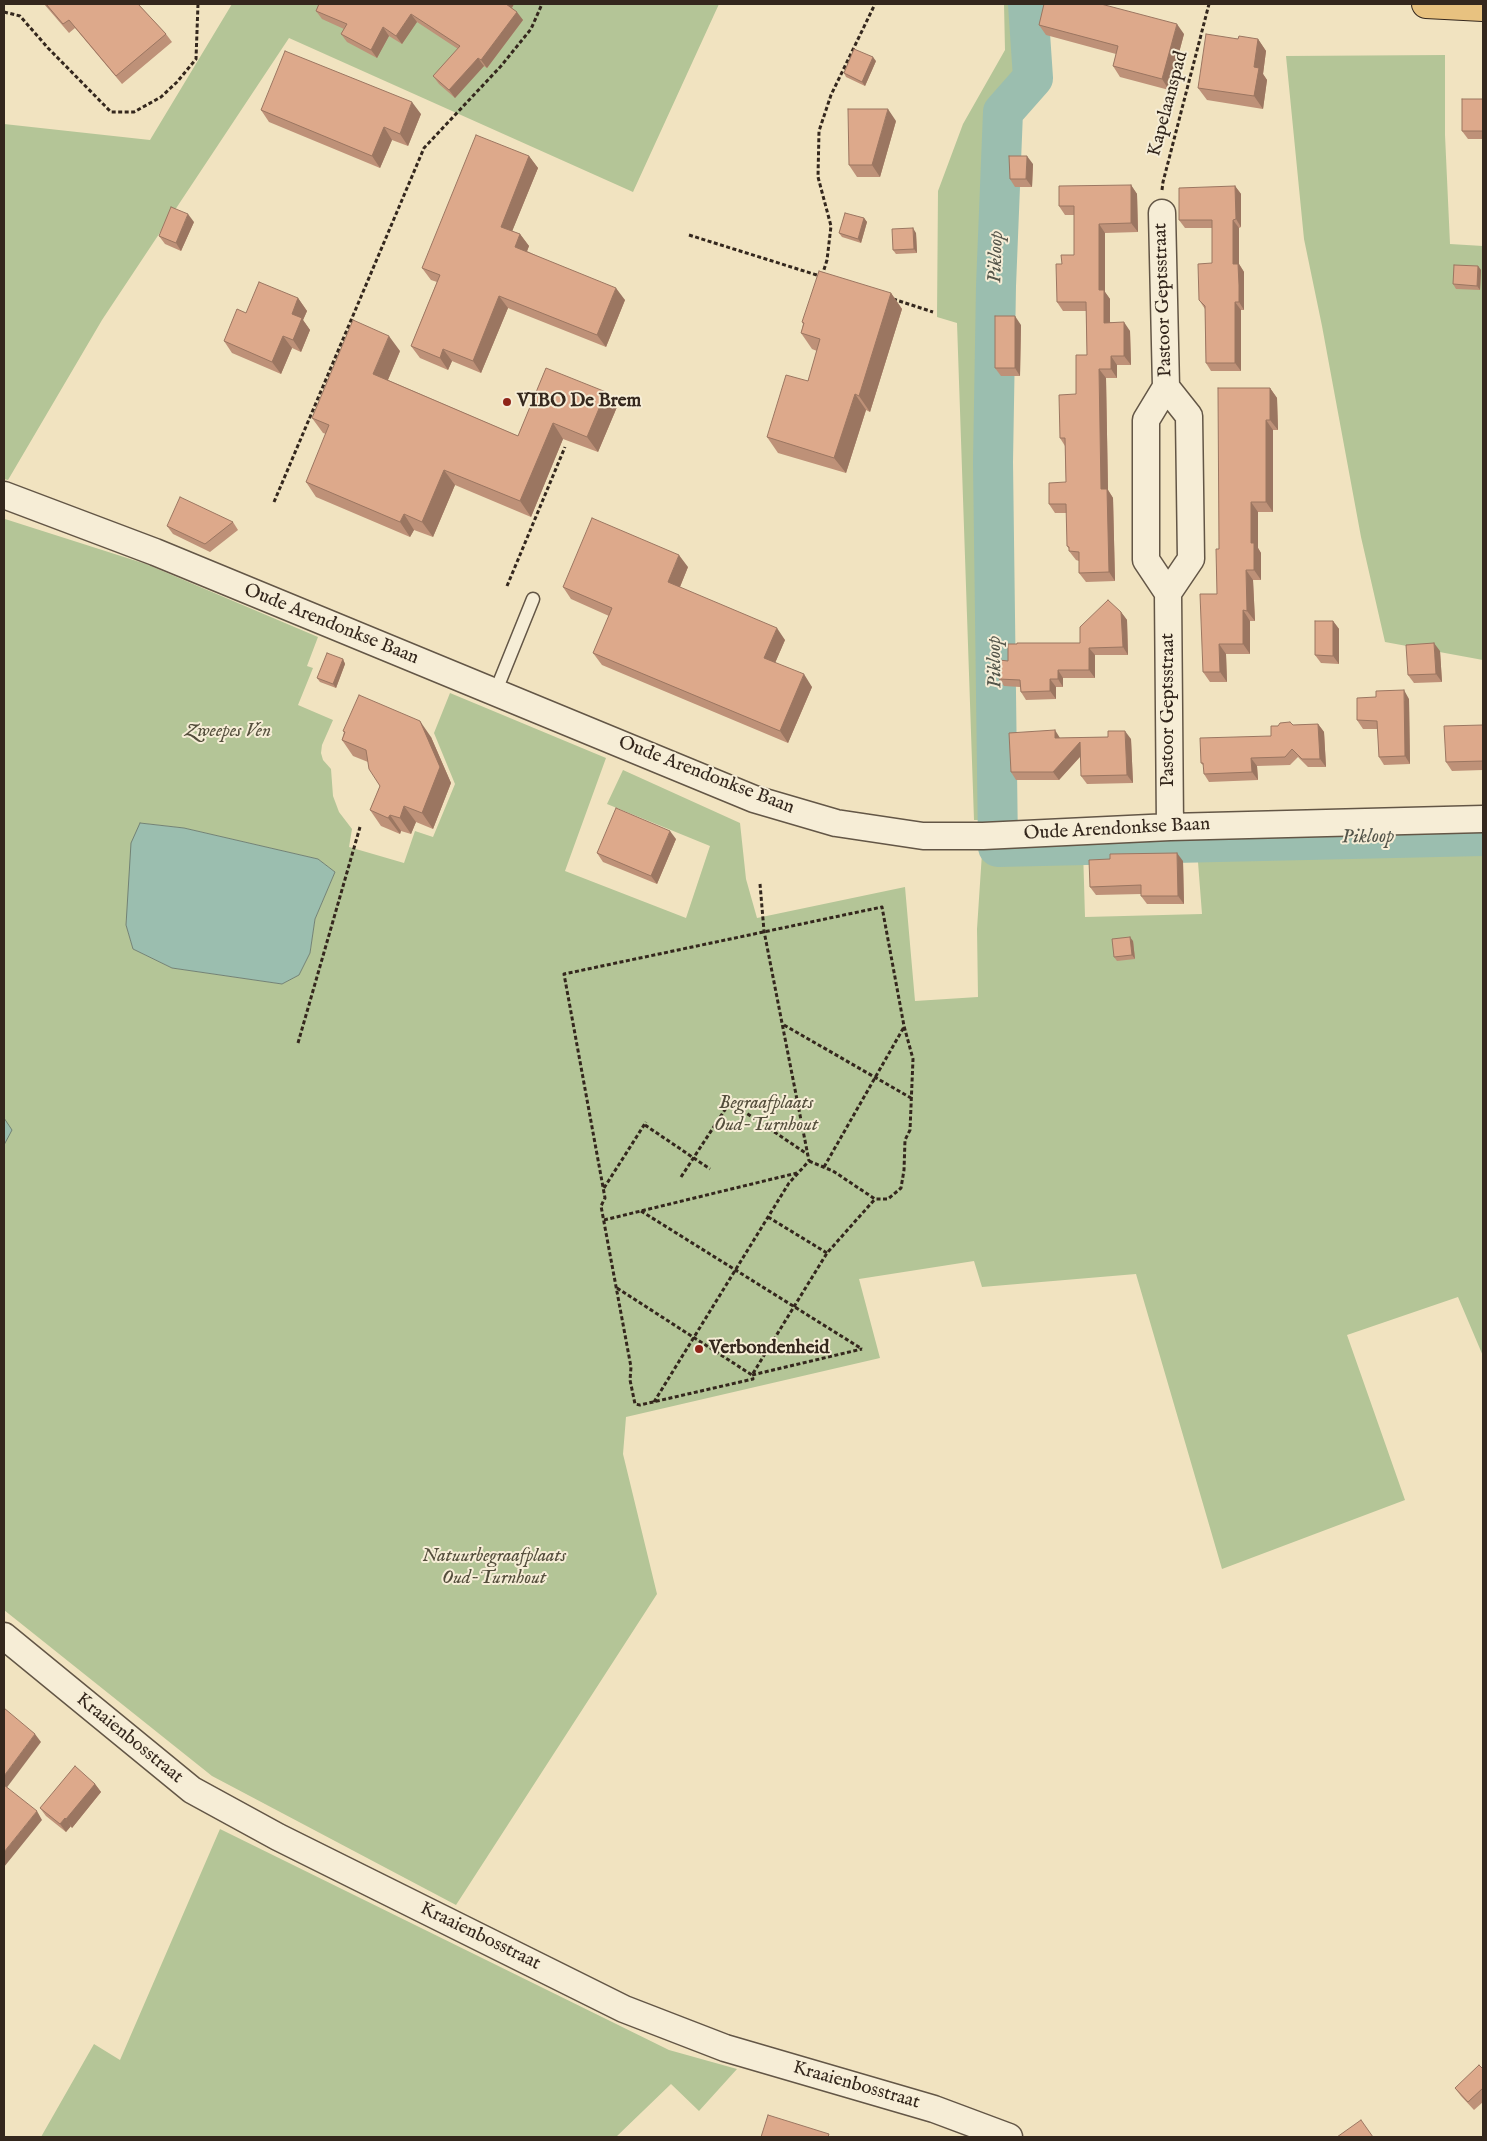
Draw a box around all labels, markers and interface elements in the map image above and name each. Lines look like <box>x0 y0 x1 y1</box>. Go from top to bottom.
street label: Kapelaanspad <box>1144 49 1194 159</box>
street label: Pastoor Geptsstraat <box>1150 223 1178 377</box>
water label: Pikloop <box>984 230 1010 284</box>
place label: VIBO De Brem <box>517 391 641 413</box>
marker: VIBO De Brem <box>501 396 513 408</box>
street label: Oude Arendonkse Baan <box>240 579 422 671</box>
street label: Pastoor Geptsstraat <box>1158 633 1180 787</box>
water label: Pikloop <box>984 636 1008 688</box>
park label: Zweepes Ven <box>185 721 271 743</box>
street label: Oude Arendonkse Baan <box>615 732 797 820</box>
street label: Oude Arendonkse Baan <box>1023 814 1211 846</box>
water label: Pikloop <box>1342 826 1394 850</box>
park label: Begraafplaats Oud-Turnhout <box>714 1093 818 1137</box>
place label: Verbondenheid <box>709 1338 829 1360</box>
marker: Verbondenheid <box>693 1343 705 1355</box>
park label: Natuurbegraafplaats Oud-Turnhout <box>422 1546 566 1590</box>
street label: Kraaienbosstraat <box>71 1689 187 1789</box>
street label: Kraaienbosstraat <box>416 1898 544 1976</box>
street label: Kraaienbosstraat <box>790 2057 922 2115</box>

